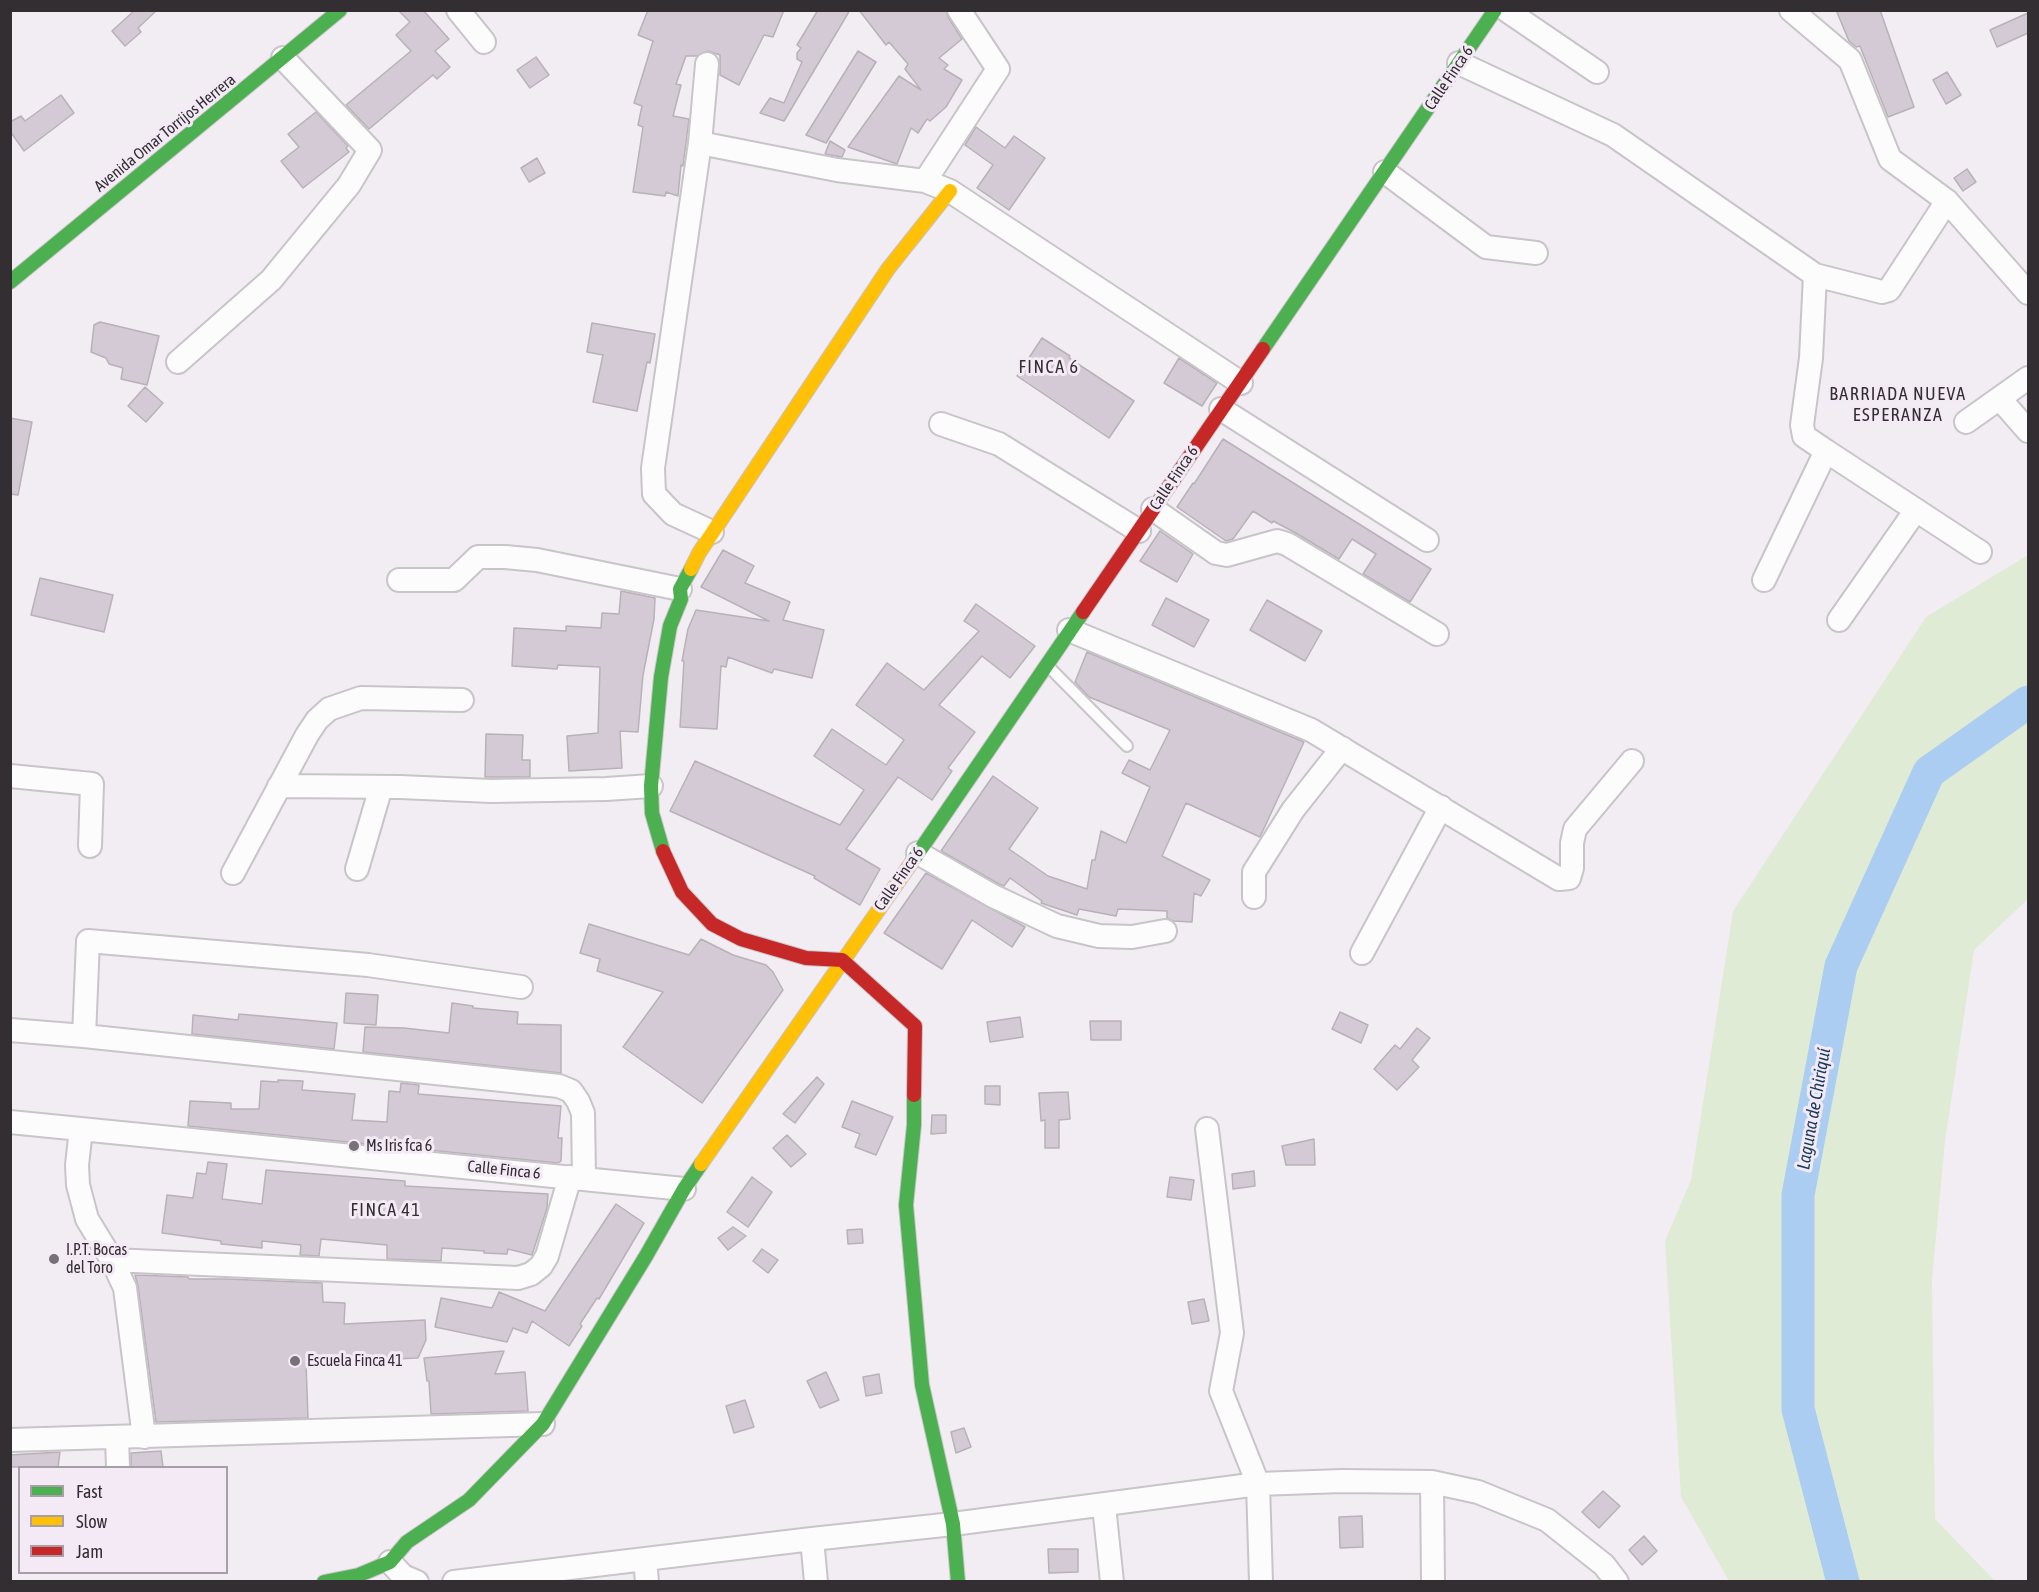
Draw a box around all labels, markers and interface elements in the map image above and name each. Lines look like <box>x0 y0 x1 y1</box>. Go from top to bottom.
street label: Calle Finca 6 <box>1421 42 1477 114</box>
street label: Avenida Omar Torrijos Herrera <box>90 70 240 196</box>
district label: FINCA 6 <box>1019 356 1079 378</box>
district label: BARRIADA NUEVA ESPERANZA <box>1829 383 1967 426</box>
street label: Calle Finca 6 <box>1146 442 1202 514</box>
street label: Calle Finca 6 <box>870 843 928 915</box>
water label: Laguna de Chiriquí <box>1793 1047 1835 1171</box>
place label: Ms Iris fca 6 <box>366 1136 432 1156</box>
marker: Ms Iris fca 6 <box>347 1139 361 1153</box>
street label: Calle Finca 6 <box>467 1157 541 1183</box>
district label: FINCA 41 <box>351 1199 421 1221</box>
place label: I.P.T. Bocas del Toro <box>66 1240 127 1278</box>
marker: I.P.T. Bocas del Toro <box>47 1252 61 1266</box>
place label: Escuela Finca 41 <box>307 1351 403 1371</box>
marker: Escuela Finca 41 <box>288 1354 302 1368</box>
legend <box>18 1466 228 1574</box>
text: Fast <box>76 1481 103 1502</box>
text: Slow <box>76 1511 107 1532</box>
text: Jam <box>76 1541 103 1562</box>

